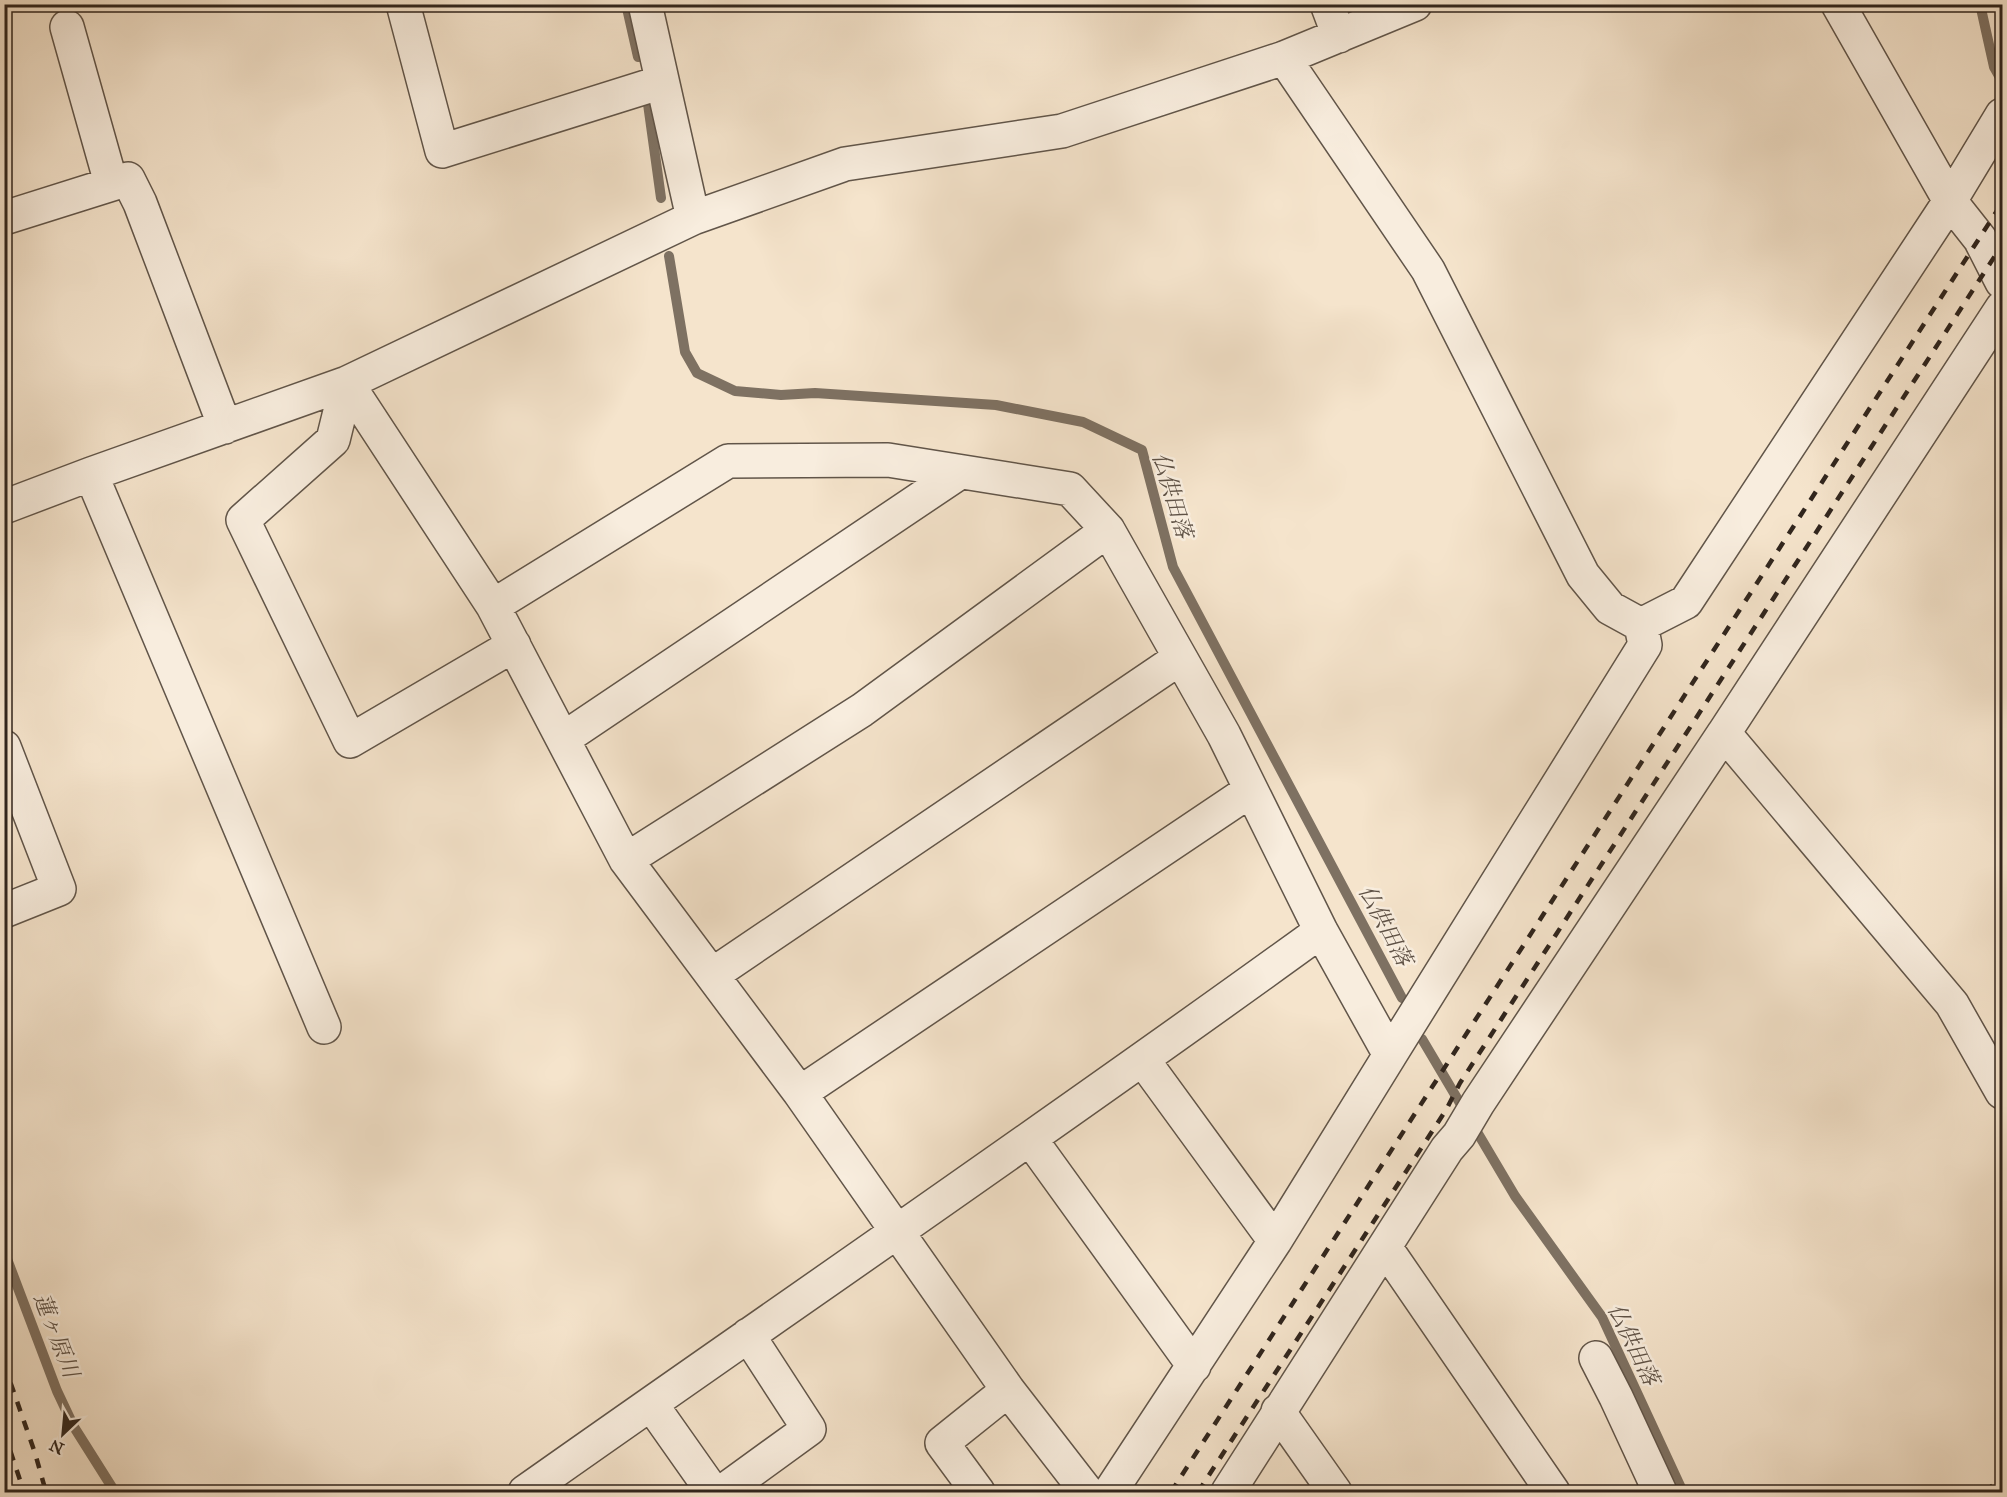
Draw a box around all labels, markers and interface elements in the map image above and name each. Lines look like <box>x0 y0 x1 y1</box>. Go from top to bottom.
water label: 仏供田落 <box>1147 449 1199 544</box>
water label: 仏供田落 <box>1353 880 1420 973</box>
water label: 蓮ヶ原川 <box>28 1289 86 1383</box>
water label: 仏供田落 <box>1602 1299 1666 1392</box>
north arrow <box>33 1404 93 1464</box>
text: N <box>46 1435 67 1459</box>

